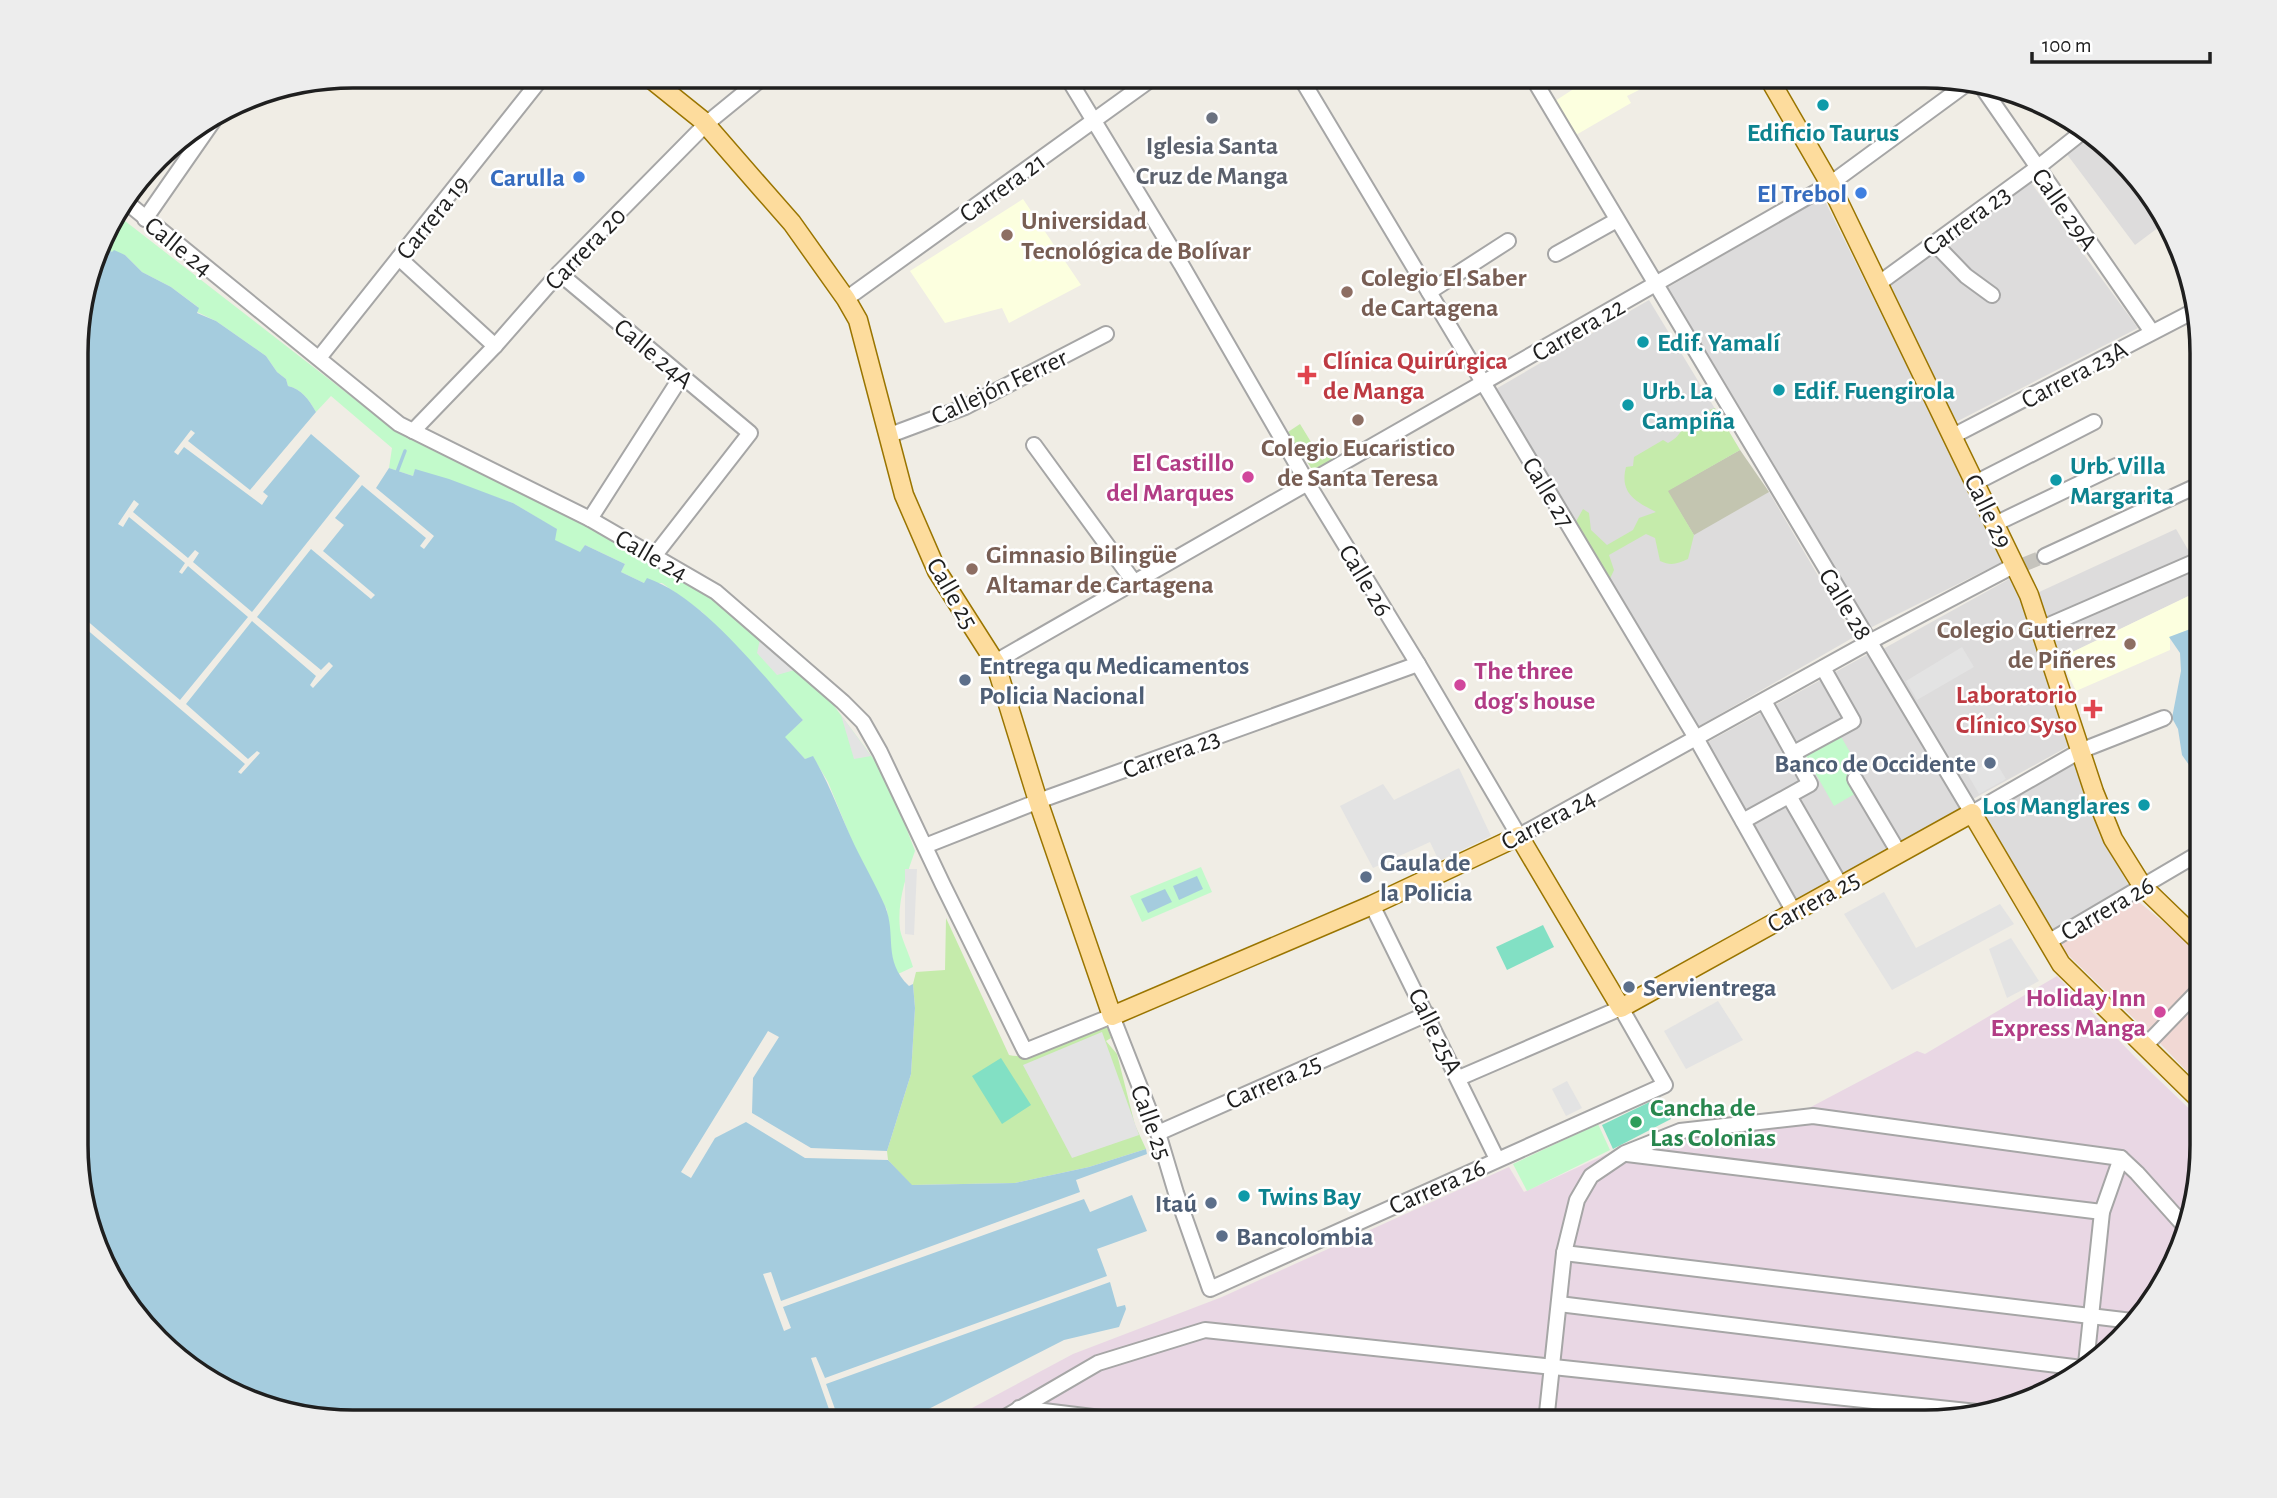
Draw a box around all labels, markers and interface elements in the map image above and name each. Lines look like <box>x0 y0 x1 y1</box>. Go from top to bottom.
scale bar <box>2032 21 2210 65</box>
text: 100 m <box>2042 35 2092 56</box>
marker: Edificio Taurus <box>1815 97 1831 113</box>
marker: Iglesia Santa Cruz de Manga <box>1204 110 1220 126</box>
place label: Edificio Taurus <box>1747 120 1899 146</box>
place label: Iglesia Santa Cruz de Manga <box>1136 133 1288 189</box>
street label: Carrera 21 <box>955 148 1050 227</box>
street label: Calle 29A <box>2027 164 2102 255</box>
place label: Carulla <box>490 165 565 191</box>
marker: Carulla <box>571 169 587 185</box>
street label: Carrera 19 <box>391 171 474 265</box>
place label: El Trebol <box>1757 181 1847 207</box>
street label: Carrera 23 <box>1918 181 2015 261</box>
marker: El Trebol <box>1853 185 1869 201</box>
street label: Carrera 20 <box>540 202 631 295</box>
place label: Universidad Tecnológica de Bolívar <box>1021 208 1251 264</box>
street label: Calle 24 <box>139 212 217 282</box>
marker: Universidad Tecnológica de Bolívar <box>999 227 1015 243</box>
place label: Colegio El Saber de Cartagena <box>1361 265 1526 321</box>
marker: Colegio El Saber de Cartagena <box>1339 284 1355 300</box>
street label: Carrera 22 <box>1528 293 1629 367</box>
street label: Calle 24A <box>609 314 698 394</box>
place label: Edif. Yamalí <box>1657 330 1781 356</box>
marker: Edif. Yamalí <box>1635 334 1651 350</box>
street label: Carrera 23A <box>2017 336 2132 414</box>
street label: Callejón Ferrer <box>927 344 1072 430</box>
place label: Clínica Quirúrgica de Manga <box>1323 348 1508 404</box>
marker: Clínica Quirúrgica de Manga <box>1297 365 1317 385</box>
place label: Urb. La Campiña <box>1642 378 1735 434</box>
place label: Edif. Fuengirola <box>1793 378 1955 404</box>
marker: Edif. Fuengirola <box>1771 382 1787 398</box>
marker: Urb. La Campiña <box>1620 397 1636 413</box>
marker: Colegio Eucaristico de Santa Teresa <box>1350 412 1366 428</box>
place label: Colegio Eucaristico de Santa Teresa <box>1261 435 1455 491</box>
place label: El Castillo del Marques <box>1106 450 1234 506</box>
street label: Calle 27 <box>1517 453 1579 532</box>
place label: Urb. Villa Margarita <box>2070 453 2174 509</box>
marker: El Castillo del Marques <box>1240 469 1256 485</box>
street label: Calle 29 <box>1959 470 2017 553</box>
marker: Urb. Villa Margarita <box>2048 472 2064 488</box>
street label: Calle 24 <box>611 525 692 587</box>
street label: Calle 26 <box>1334 540 1397 621</box>
place label: Gimnasio Bilingüe Altamar de Cartagena <box>986 542 1214 598</box>
street label: Calle 25 <box>922 554 983 633</box>
marker: Gimnasio Bilingüe Altamar de Cartagena <box>964 561 980 577</box>
street label: Calle 28 <box>1814 564 1877 645</box>
place label: Colegio Gutierrez de Piñeres <box>1937 617 2116 673</box>
marker: Colegio Gutierrez de Piñeres <box>2122 636 2138 652</box>
place label: Entrega qu Medicamentos Policia Nacional <box>979 653 1249 709</box>
place label: The three dog's house <box>1474 658 1595 714</box>
marker: Entrega qu Medicamentos Policia Nacional <box>957 672 973 688</box>
marker: The three dog's house <box>1452 677 1468 693</box>
place label: Laboratorio Clínico Syso <box>1956 682 2077 738</box>
marker: Laboratorio Clínico Syso <box>2083 699 2103 719</box>
street label: Carrera 23 <box>1119 724 1223 783</box>
place label: Banco de Occidente <box>1774 751 1976 777</box>
marker: Banco de Occidente <box>1982 755 1998 771</box>
street label: Carrera 24 <box>1497 784 1600 855</box>
place label: Los Manglares <box>1982 793 2130 819</box>
marker: Los Manglares <box>2136 797 2152 813</box>
place label: Gaula de la Policia <box>1380 850 1473 906</box>
street label: Carrera 25 <box>1763 866 1864 938</box>
marker: Gaula de la Policia <box>1358 869 1374 885</box>
street label: Carrera 26 <box>2057 872 2158 946</box>
place label: Servientrega <box>1643 975 1776 1001</box>
marker: Servientrega <box>1621 979 1637 995</box>
street label: Calle 25A <box>1403 984 1467 1079</box>
place label: Holiday Inn Express Manga <box>1990 985 2146 1041</box>
marker: Holiday Inn Express Manga <box>2152 1004 2168 1020</box>
street label: Carrera 25 <box>1222 1049 1325 1114</box>
street label: Calle 25 <box>1126 1082 1177 1163</box>
place label: Cancha de Las Colonias <box>1650 1095 1776 1151</box>
marker: Cancha de Las Colonias <box>1628 1114 1644 1130</box>
street label: Carrera 26 <box>1385 1154 1490 1220</box>
place label: Twins Bay <box>1258 1184 1361 1210</box>
marker: Twins Bay <box>1236 1188 1252 1204</box>
place label: Itaú <box>1155 1191 1197 1217</box>
marker: Itaú <box>1203 1195 1219 1211</box>
place label: Bancolombia <box>1236 1224 1373 1250</box>
marker: Bancolombia <box>1214 1228 1230 1244</box>

